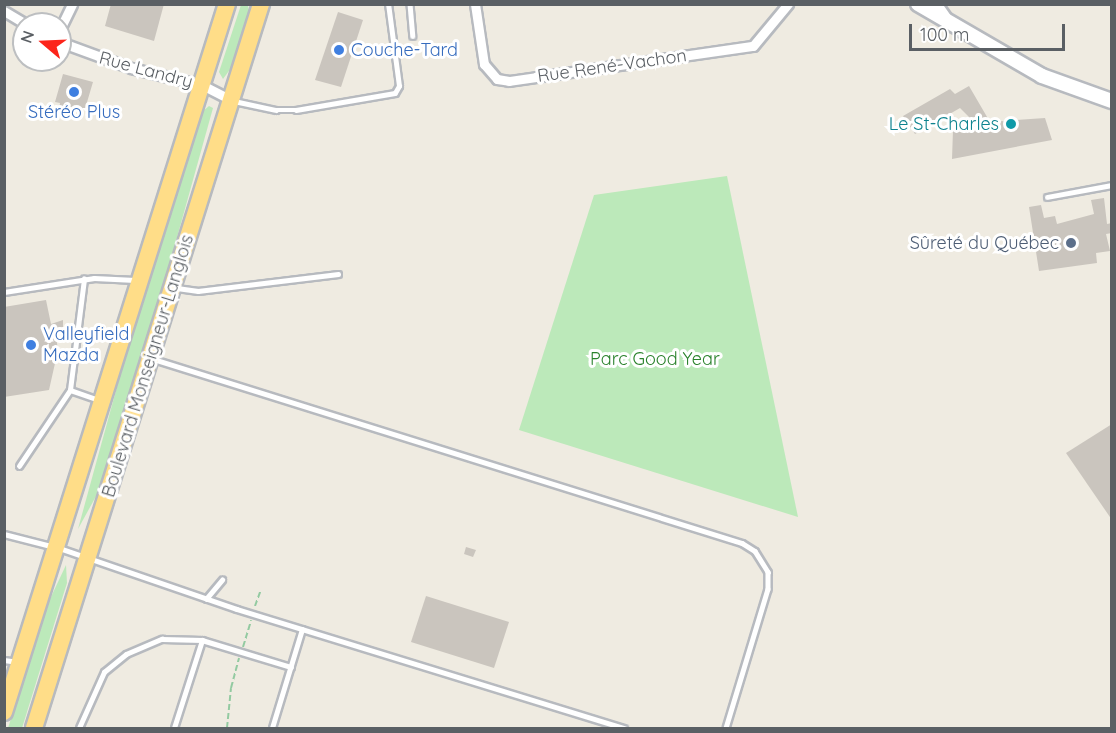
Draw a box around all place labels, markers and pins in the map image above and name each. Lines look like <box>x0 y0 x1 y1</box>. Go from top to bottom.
place label: Couche-Tard <box>351 39 458 61</box>
marker: Couche-Tard <box>332 43 346 57</box>
marker: Stéréo Plus <box>67 85 81 99</box>
place label: Stéréo Plus <box>28 101 120 123</box>
place label: Le St-Charles <box>889 113 999 135</box>
marker: Le St-Charles <box>1004 117 1018 131</box>
place label: Sûreté du Québec <box>910 232 1059 254</box>
marker: Sûreté du Québec <box>1064 236 1078 250</box>
place label: Valleyfield Mazda <box>43 324 129 366</box>
marker: Valleyfield Mazda <box>24 338 38 352</box>

